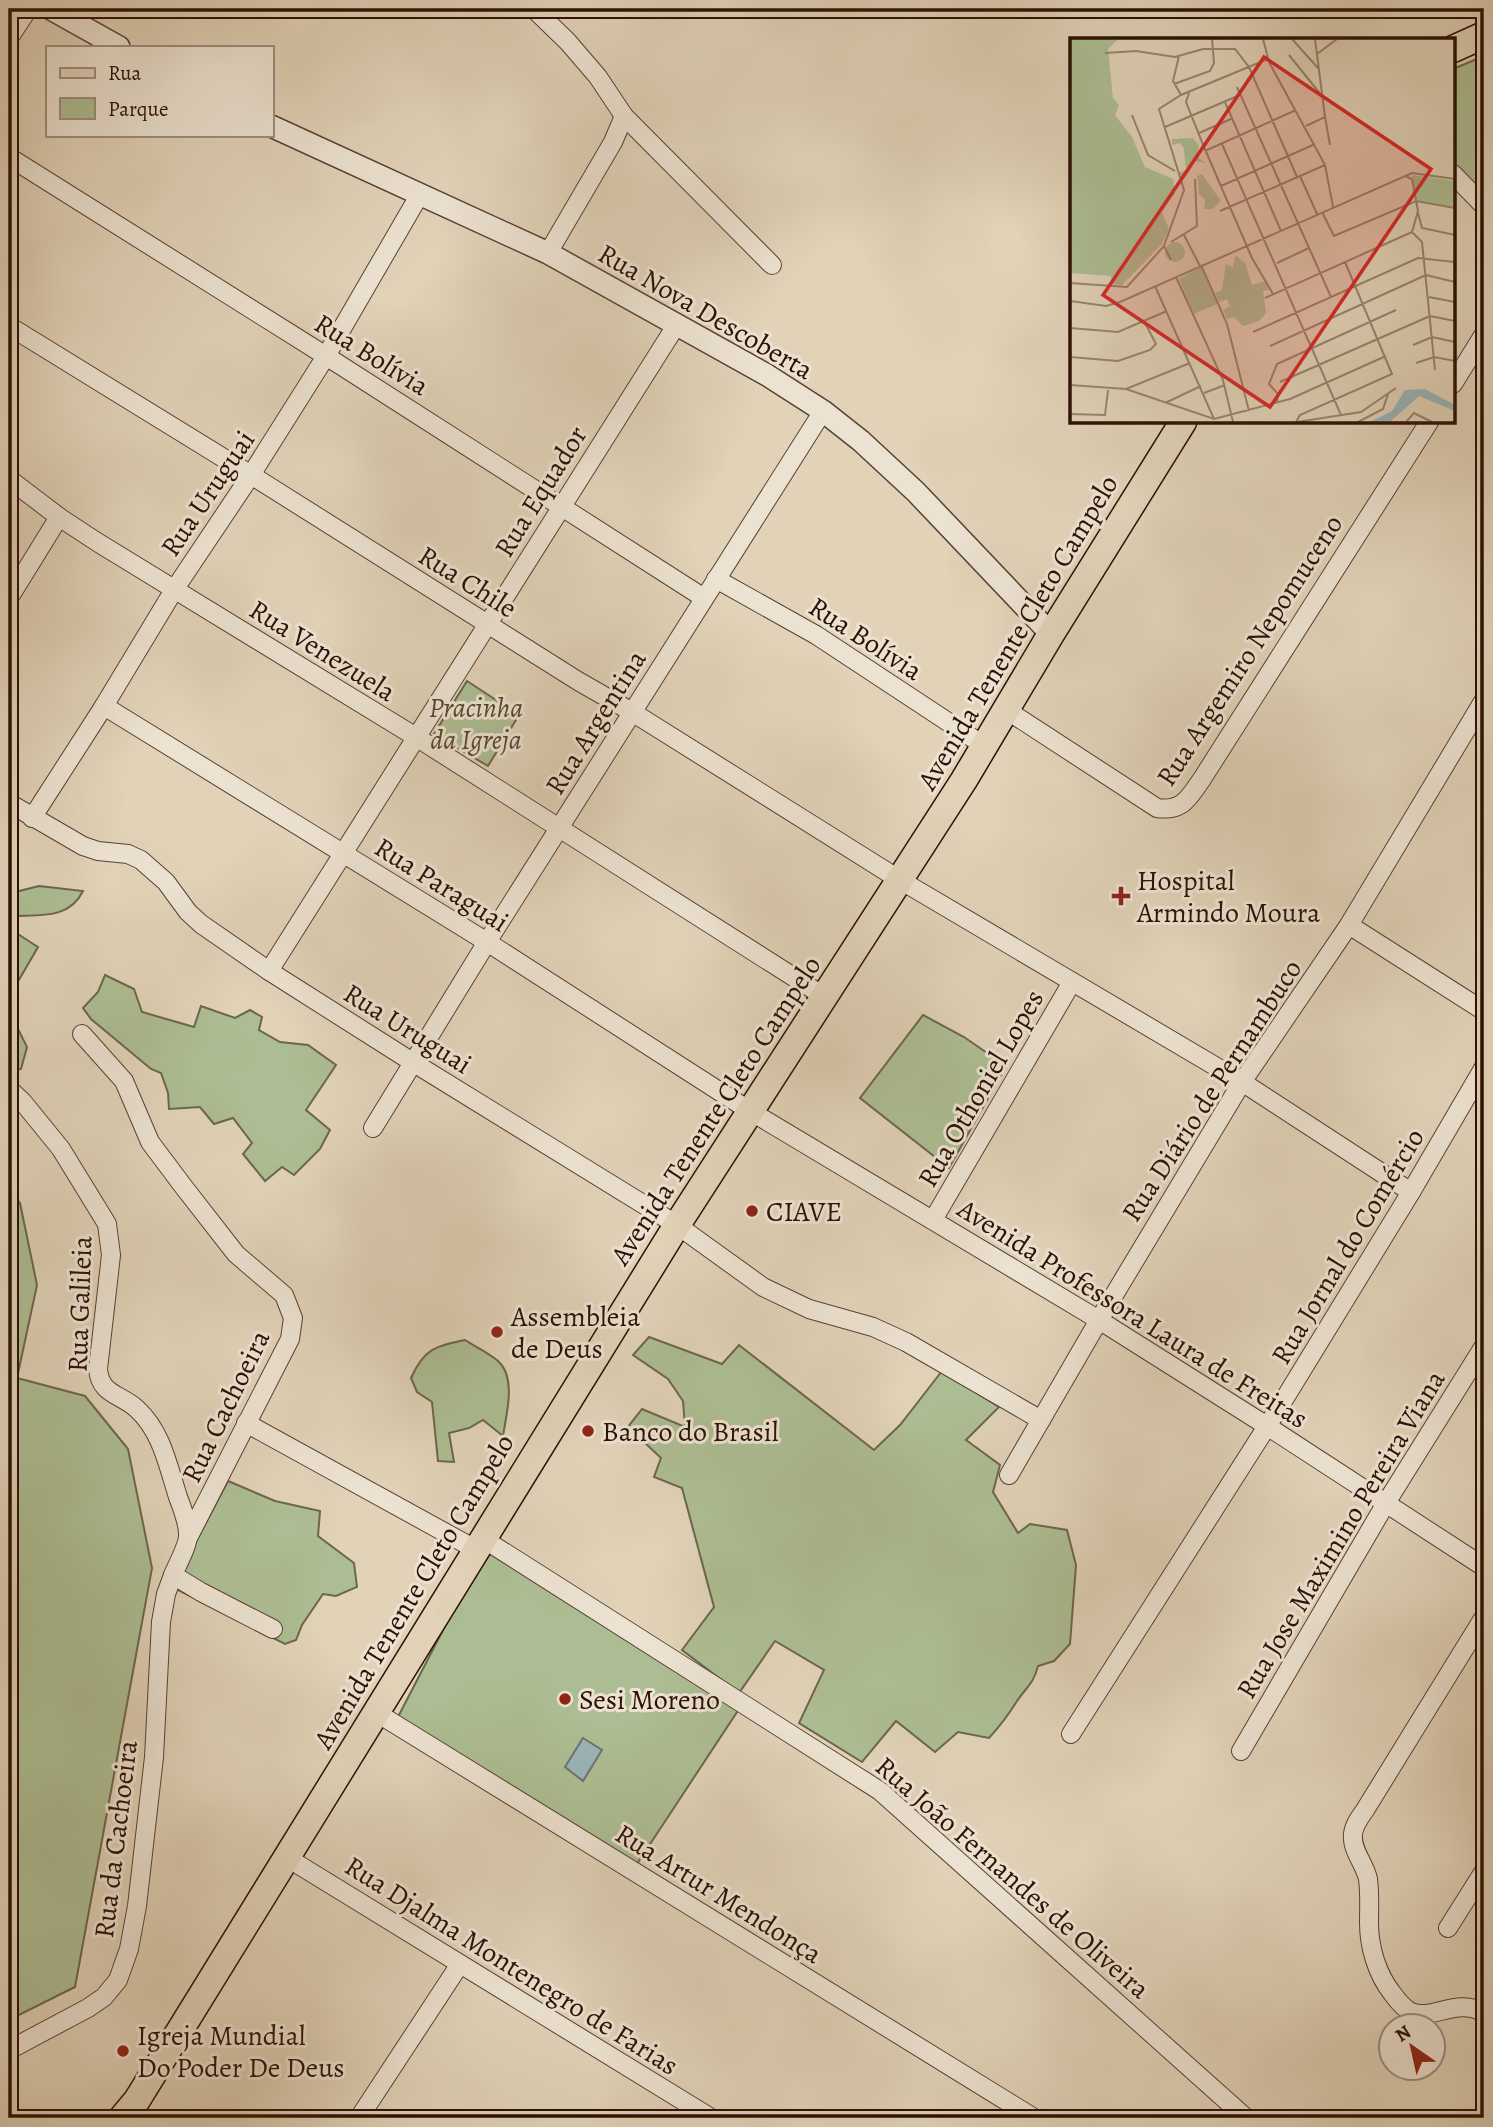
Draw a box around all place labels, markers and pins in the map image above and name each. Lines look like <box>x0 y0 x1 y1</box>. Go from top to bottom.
place label: Hospital Armindo Moura <box>1136 862 1320 932</box>
marker: Hospital Armindo Moura <box>1111 886 1131 906</box>
place label: CIAVE <box>766 1193 842 1231</box>
marker: CIAVE <box>744 1203 760 1219</box>
place label: Assembleia de Deus <box>510 1298 640 1368</box>
marker: Assembleia de Deus <box>489 1324 505 1340</box>
place label: Banco do Brasil <box>602 1413 779 1451</box>
marker: Banco do Brasil <box>580 1423 596 1439</box>
place label: Sesi Moreno <box>579 1681 720 1719</box>
marker: Sesi Moreno <box>557 1691 573 1707</box>
place label: Igreja Mundial Do Poder De Deus <box>137 2017 345 2087</box>
marker: Igreja Mundial Do Poder De Deus <box>115 2043 131 2059</box>

